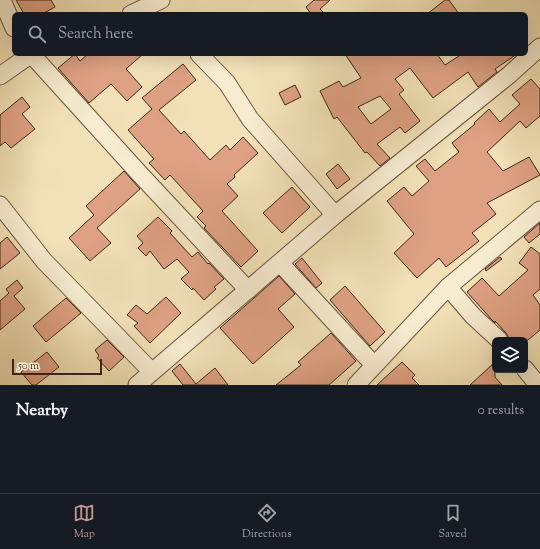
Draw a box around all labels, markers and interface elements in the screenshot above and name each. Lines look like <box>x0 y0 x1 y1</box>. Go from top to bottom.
search box <box>12 12 528 56</box>
icon: search <box>26 23 48 45</box>
text: Search here <box>58 24 133 45</box>
map controls <box>492 337 528 373</box>
button: layers <box>492 337 528 373</box>
scale bar <box>12 357 102 376</box>
text: 50 m <box>18 358 39 374</box>
text: Nearby <box>16 399 68 423</box>
text: 0 results <box>478 402 524 420</box>
tab: Map <box>73 502 95 542</box>
tab: Directions <box>242 502 292 542</box>
tab: Saved <box>438 502 467 542</box>

